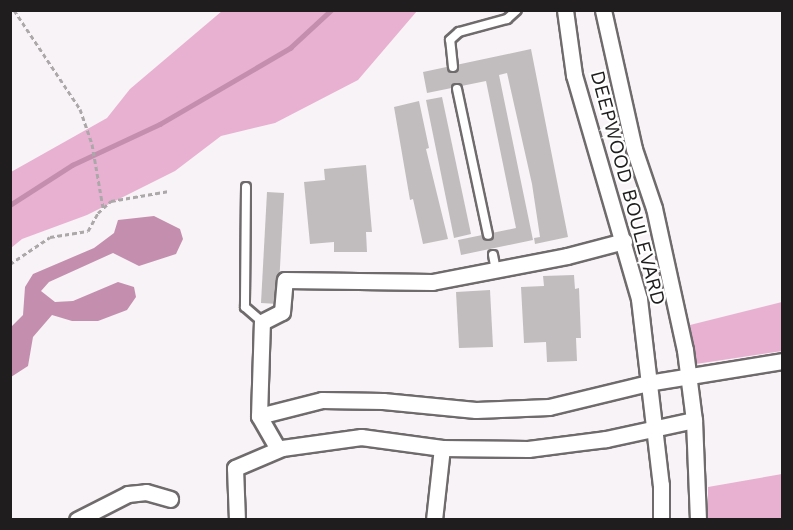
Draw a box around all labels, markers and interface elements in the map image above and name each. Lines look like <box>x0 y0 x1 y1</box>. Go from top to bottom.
street label: DEEPWOOD BOULEVARD <box>585 68 671 308</box>

